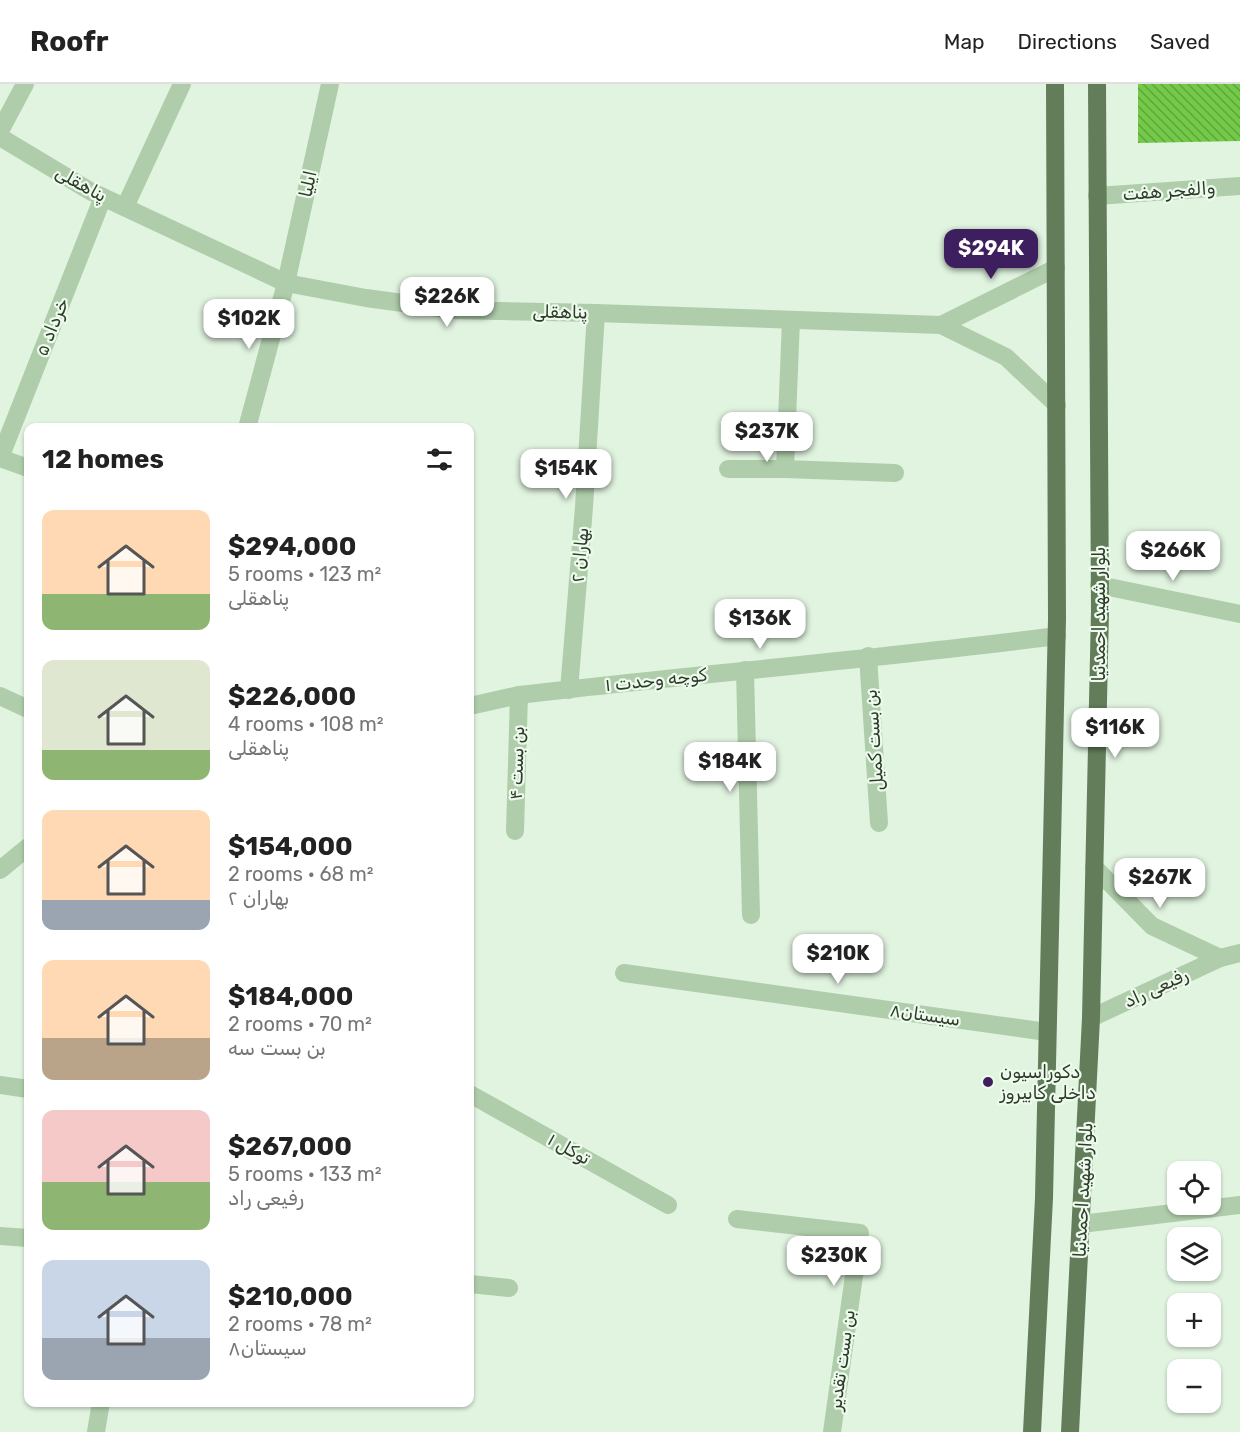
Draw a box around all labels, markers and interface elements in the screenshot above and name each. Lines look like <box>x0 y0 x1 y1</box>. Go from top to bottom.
text: Roofr <box>30 25 108 58</box>
text: Map <box>944 29 985 54</box>
text: Directions <box>1018 29 1117 54</box>
text: Saved <box>1150 29 1210 54</box>
street label: پناهقلی <box>51 161 111 208</box>
street label: ایلیا <box>294 169 322 199</box>
street label: والفجر هفت <box>1122 177 1216 205</box>
pin: $294K <box>949 229 1033 280</box>
text: $294K <box>958 236 1024 260</box>
pin: $226K <box>405 277 489 328</box>
text: $226K <box>414 284 480 308</box>
street label: خرداد ۵ <box>30 295 74 359</box>
pin: $102K <box>207 299 291 350</box>
street label: پناهقلی <box>532 301 588 324</box>
text: $102K <box>217 306 281 330</box>
pin: $237K <box>725 412 809 463</box>
text: $237K <box>735 419 799 443</box>
icon: filters <box>423 443 456 476</box>
text: 12 homes <box>42 444 164 475</box>
pin: $154K <box>524 449 608 500</box>
text: $154K <box>534 456 598 480</box>
street label: بهاران ۲ <box>567 526 593 584</box>
text: $294,000 <box>228 531 356 562</box>
pin: $266K <box>1131 531 1215 582</box>
icon: home <box>90 534 162 606</box>
text: $266K <box>1140 538 1206 562</box>
street label: بلوار شهید احمدنیا <box>1088 547 1110 681</box>
text: 5 rooms · 123 m² <box>228 562 381 586</box>
text: پناهقلی <box>228 586 289 610</box>
pin: $136K <box>718 599 802 650</box>
text: $136K <box>729 606 791 630</box>
street label: کوچه وحدت ۱ <box>604 664 708 696</box>
text: $226,000 <box>228 681 356 712</box>
icon: home <box>90 684 162 756</box>
street label: بن بست کمیل <box>859 689 889 791</box>
pin: $116K <box>1073 708 1157 759</box>
text: 4 rooms · 108 m² <box>228 712 384 736</box>
text: $116K <box>1085 715 1145 739</box>
street label: بن بست ۴ <box>505 726 529 800</box>
text: پناهقلی <box>228 736 289 760</box>
pin: $184K <box>688 742 772 793</box>
text: $184K <box>698 749 762 773</box>
text: $154,000 <box>228 831 353 862</box>
icon: home <box>90 834 162 906</box>
pin: $267K <box>1118 858 1202 909</box>
text: 2 rooms · 68 m² <box>228 862 374 886</box>
text: $267K <box>1128 865 1192 889</box>
text: بهاران ۲ <box>228 886 289 910</box>
pin: $210K <box>796 934 880 985</box>
text: $210K <box>806 941 870 965</box>
street label: رفیعی راد <box>1120 964 1192 1012</box>
text: $184,000 <box>228 981 354 1012</box>
icon: home <box>90 984 162 1056</box>
street label: سیستان۸ <box>888 999 962 1031</box>
text: 2 rooms · 70 m² <box>228 1012 372 1036</box>
text: بن بست سه <box>228 1036 326 1060</box>
place label: دکوراسیون داخلی کابیروز <box>999 1061 1096 1104</box>
marker: دکوراسیون داخلی کابیروز <box>981 1075 995 1089</box>
street label: بلوار شهید احمدنیا <box>1068 1122 1098 1258</box>
street label: توکل ۱ <box>544 1128 594 1170</box>
text: $267,000 <box>228 1131 352 1162</box>
icon: home <box>90 1134 162 1206</box>
map controls <box>1167 1161 1221 1413</box>
button: locate <box>1167 1161 1221 1215</box>
text: 5 rooms · 133 m² <box>228 1162 382 1186</box>
text: رفیعی راد <box>228 1186 304 1210</box>
button: layers <box>1167 1227 1221 1281</box>
pin: $230K <box>792 1236 876 1287</box>
text: $230K <box>801 1243 867 1267</box>
text: $210,000 <box>228 1281 353 1312</box>
icon: home <box>90 1284 162 1356</box>
button: + <box>1167 1293 1221 1347</box>
street label: بن بست تقدیر <box>824 1308 860 1413</box>
text: 2 rooms · 78 m² <box>228 1312 372 1336</box>
text: سیستان۸ <box>228 1336 307 1360</box>
button: − <box>1167 1359 1221 1413</box>

